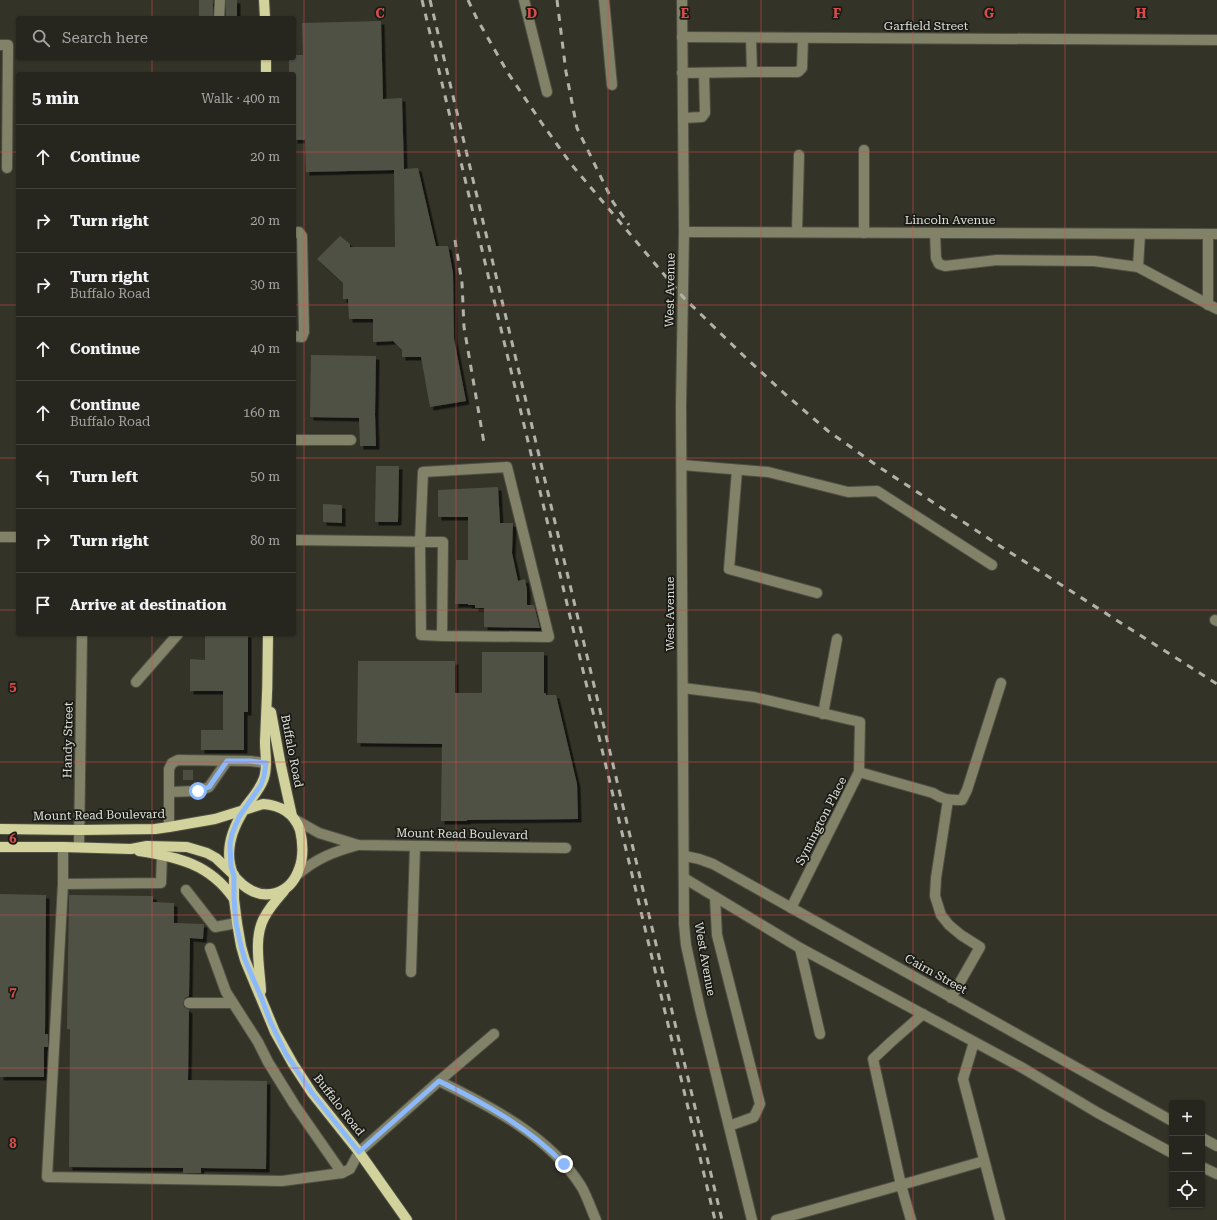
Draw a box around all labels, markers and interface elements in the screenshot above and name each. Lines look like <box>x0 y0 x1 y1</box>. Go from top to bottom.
text: C <box>375 6 385 21</box>
text: D <box>527 6 537 21</box>
text: E <box>681 6 689 21</box>
text: F <box>833 6 841 21</box>
text: G <box>984 6 994 21</box>
text: H <box>1136 6 1147 21</box>
search box <box>16 16 296 60</box>
street label: Garfield Street <box>884 19 969 33</box>
icon: search <box>30 27 52 49</box>
text: Search here <box>62 29 148 47</box>
text: 5 min <box>32 88 79 108</box>
text: Walk · 400 m <box>201 91 280 106</box>
icon: ahead <box>32 146 54 168</box>
text: Continue <box>70 148 140 166</box>
text: 20 m <box>250 149 280 164</box>
icon: right <box>32 210 54 232</box>
text: Turn right <box>70 212 149 230</box>
text: 20 m <box>250 213 280 228</box>
street label: Lincoln Avenue <box>905 213 996 227</box>
street label: West Avenue <box>662 252 678 327</box>
text: Turn right <box>70 268 149 286</box>
icon: right <box>32 274 54 296</box>
text: 30 m <box>250 277 280 292</box>
text: Buffalo Road <box>70 286 150 301</box>
icon: ahead <box>32 338 54 360</box>
text: Continue <box>70 340 140 358</box>
text: 40 m <box>250 341 280 356</box>
text: Continue <box>70 396 140 414</box>
icon: ahead <box>32 402 54 424</box>
text: 160 m <box>243 405 280 420</box>
text: Buffalo Road <box>70 414 150 429</box>
icon: left <box>32 466 54 488</box>
text: Turn left <box>70 468 138 486</box>
text: 50 m <box>250 469 280 484</box>
icon: right <box>32 530 54 552</box>
text: Turn right <box>70 532 149 550</box>
text: 80 m <box>250 533 280 548</box>
street label: West Avenue <box>663 576 677 651</box>
icon: arrive <box>32 594 54 616</box>
text: Arrive at destination <box>70 596 226 614</box>
text: 5 <box>9 679 17 694</box>
street label: Handy Street <box>60 701 76 778</box>
street label: Buffalo Road <box>278 713 306 789</box>
street label: Symington Place <box>793 774 850 868</box>
route start <box>189 782 207 800</box>
street label: Mount Read Boulevard <box>33 807 165 823</box>
street label: Mount Read Boulevard <box>396 826 528 842</box>
text: 6 <box>9 831 17 846</box>
street label: West Avenue <box>692 921 718 997</box>
street label: Cairn Street <box>902 951 970 997</box>
text: 7 <box>9 984 17 999</box>
street label: Buffalo Road <box>311 1072 367 1139</box>
map controls <box>1169 1100 1205 1208</box>
button: + <box>1169 1100 1205 1136</box>
text: 8 <box>9 1136 17 1151</box>
button: − <box>1169 1136 1205 1172</box>
route end <box>555 1155 573 1173</box>
button: locate <box>1169 1172 1205 1208</box>

